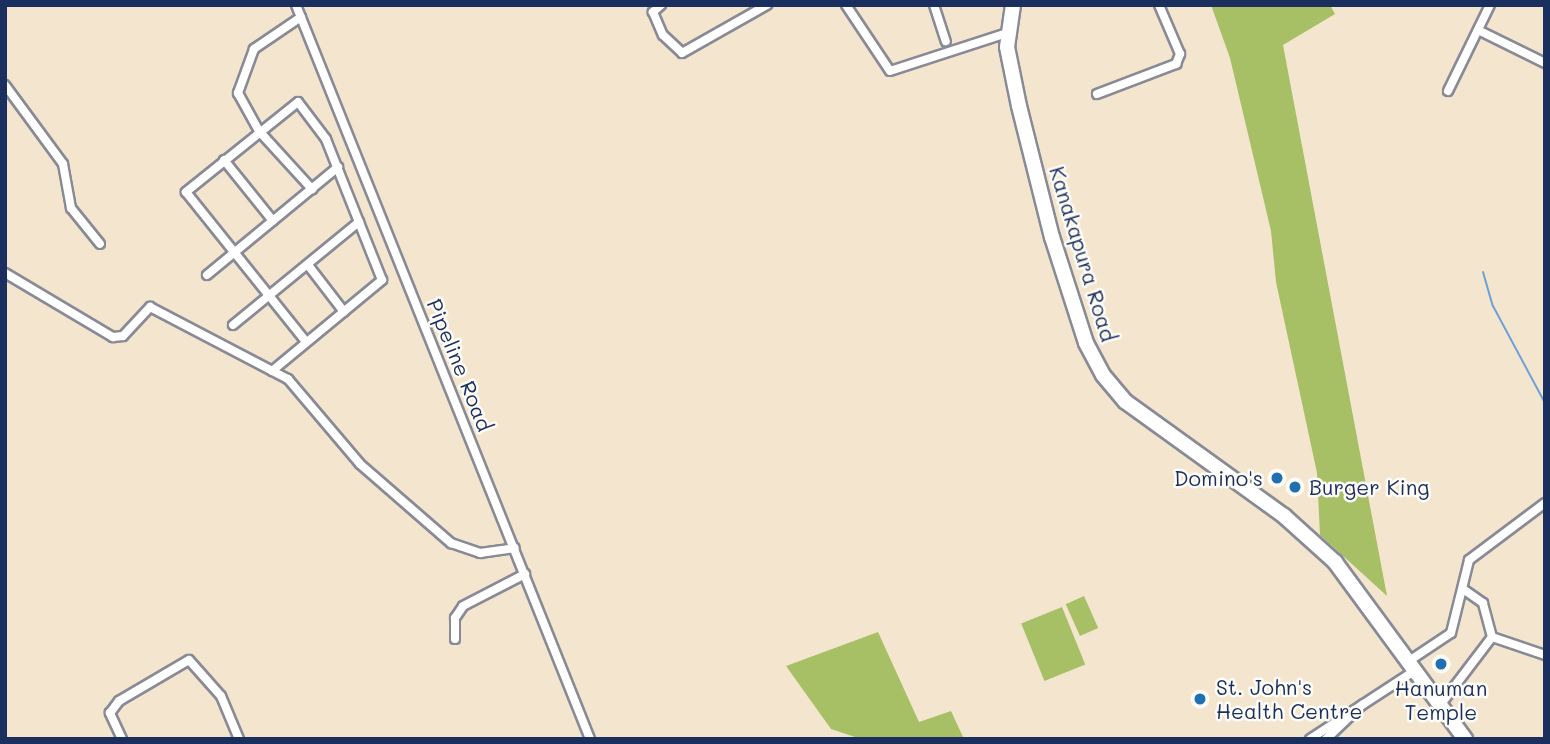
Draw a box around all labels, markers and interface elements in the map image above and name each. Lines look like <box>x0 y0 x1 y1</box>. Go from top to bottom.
street label: Kanakapura Road <box>1044 163 1122 345</box>
street label: Pipeline Road <box>422 295 498 435</box>
place label: Domino's <box>1174 465 1263 491</box>
marker: Domino's <box>1269 470 1285 486</box>
place label: Burger King <box>1309 474 1429 500</box>
marker: Burger King <box>1287 479 1303 495</box>
marker: Hanuman Temple <box>1433 656 1449 672</box>
place label: St. John's Health Centre <box>1216 674 1363 724</box>
place label: Hanuman Temple <box>1395 675 1487 725</box>
marker: St. John's Health Centre <box>1190 689 1210 709</box>

